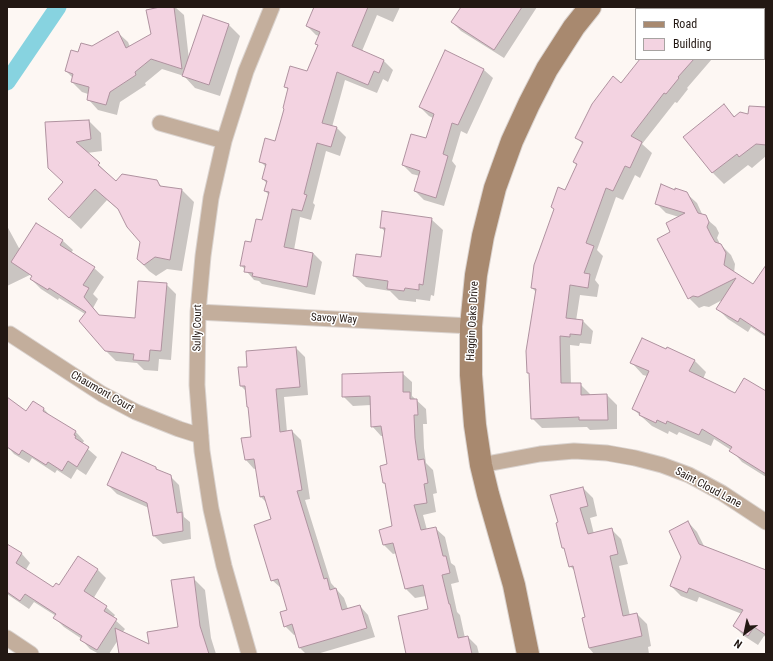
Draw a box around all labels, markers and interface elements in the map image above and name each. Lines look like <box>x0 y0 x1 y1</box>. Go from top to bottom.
legend <box>635 8 765 60</box>
text: Road <box>673 17 697 31</box>
text: Building <box>673 37 711 51</box>
street label: Haggin Oaks Drive <box>464 281 482 361</box>
street label: Sully Court <box>191 304 205 352</box>
street label: Savoy Way <box>311 311 357 327</box>
street label: Chaumont Court <box>68 369 136 415</box>
street label: Saint Cloud Lane <box>673 465 743 511</box>
north arrow <box>725 613 765 653</box>
text: N <box>732 636 745 651</box>

